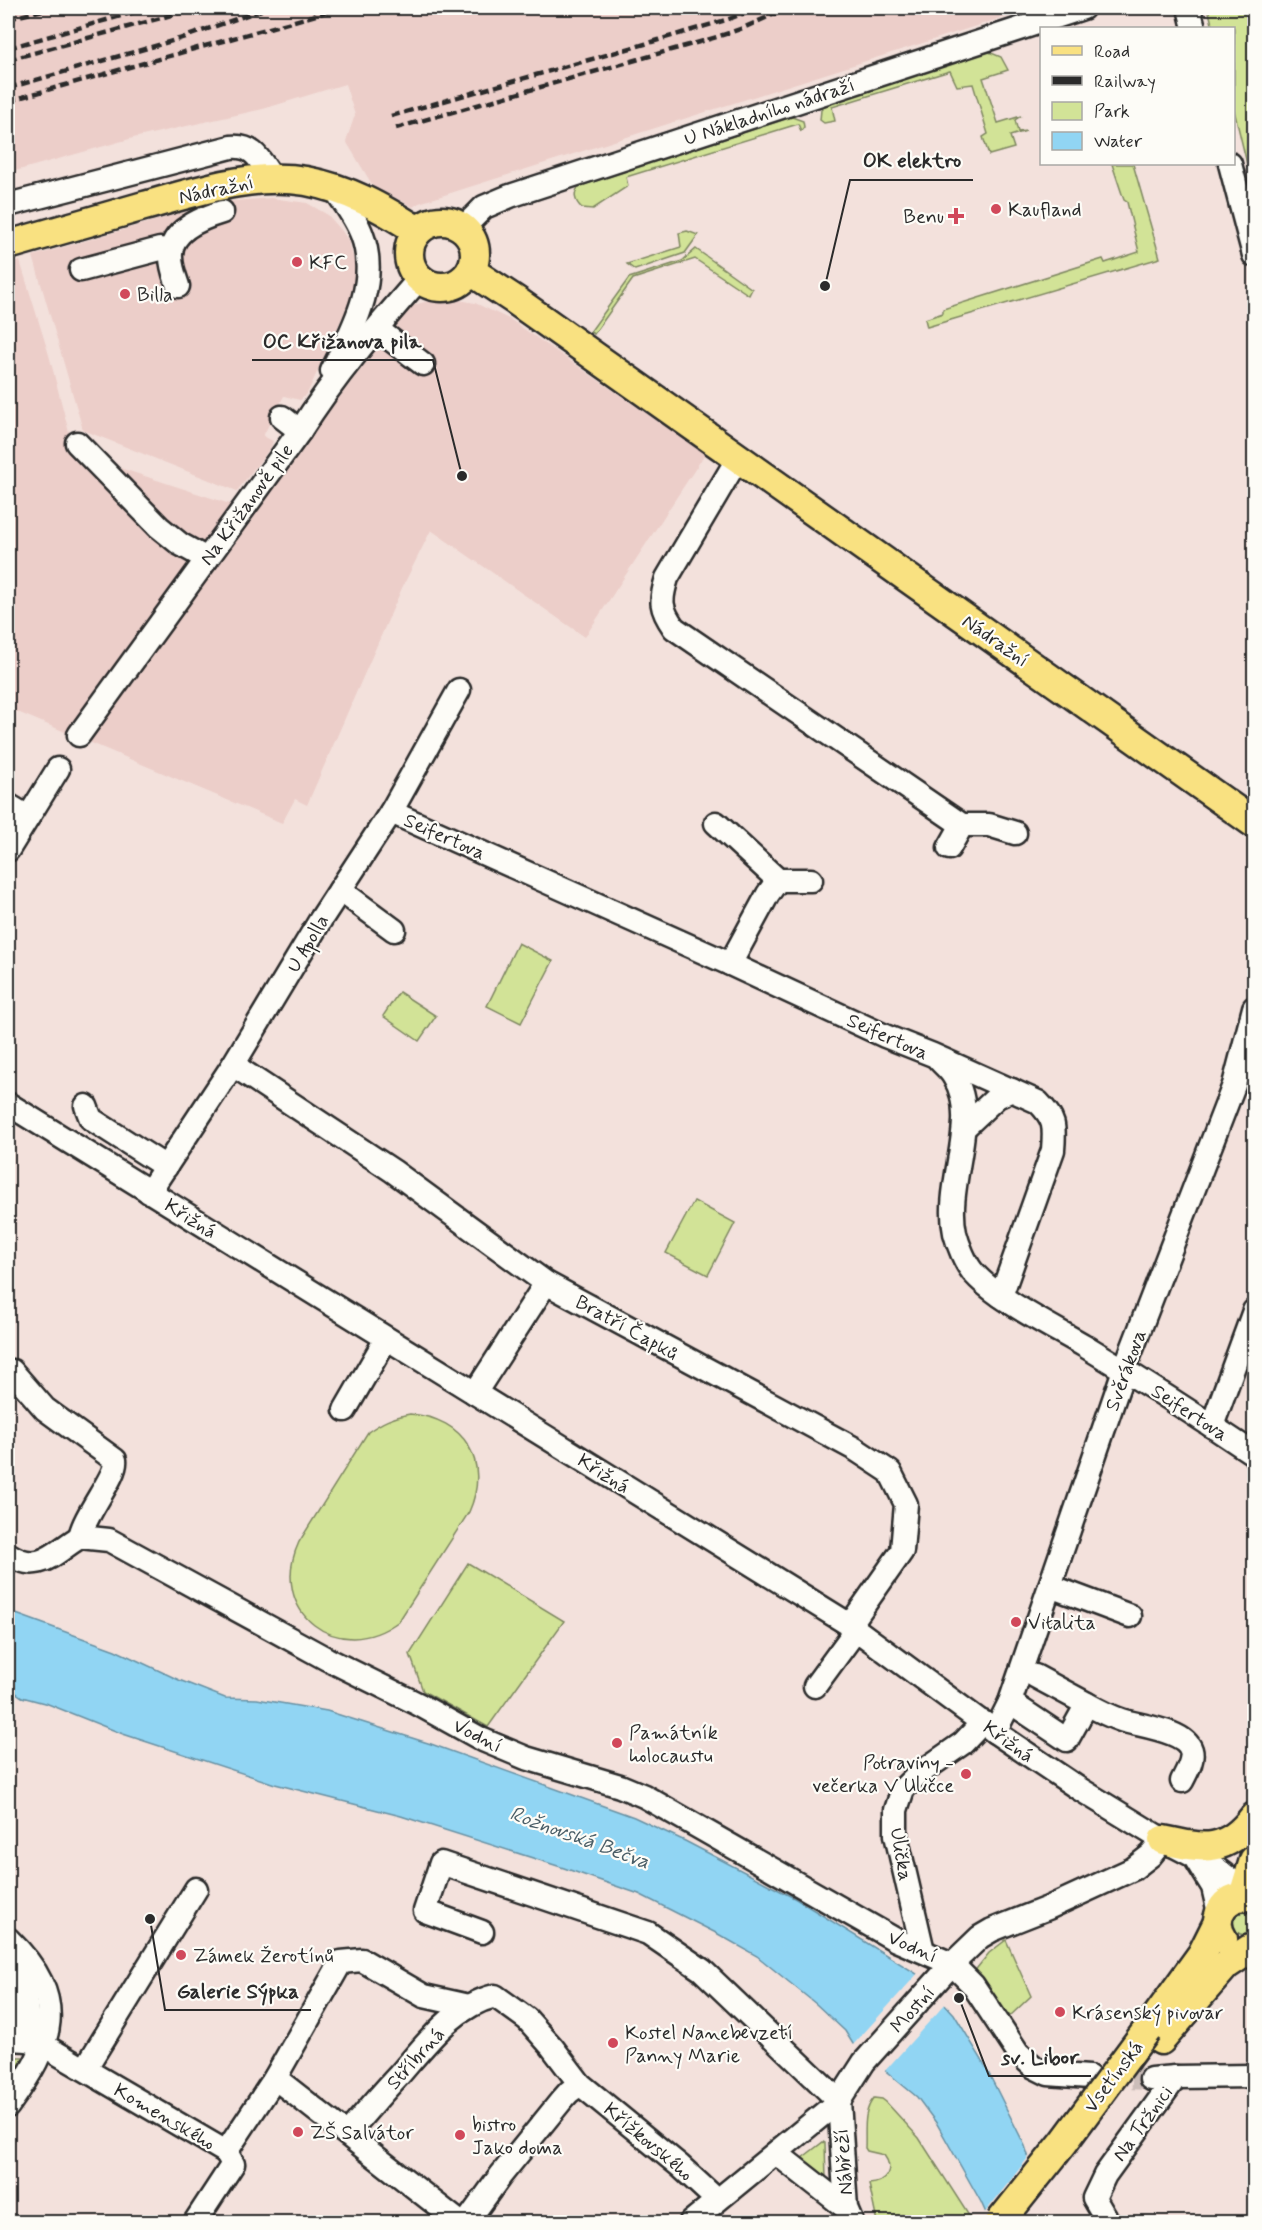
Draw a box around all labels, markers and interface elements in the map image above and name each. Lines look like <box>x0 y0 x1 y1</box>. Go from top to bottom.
legend <box>1040 27 1235 165</box>
text: Road <box>1094 40 1130 64</box>
text: Railway <box>1094 70 1156 94</box>
street label: U Nákladního nádraží <box>681 72 858 153</box>
text: Park <box>1094 100 1130 124</box>
text: Water <box>1094 130 1143 154</box>
callout: OK elektro <box>850 141 973 180</box>
text: OK elektro <box>863 147 962 175</box>
street label: Nádražní <box>176 169 256 212</box>
place label: Kaufland <box>1008 197 1082 224</box>
marker: Kaufland <box>989 202 1003 216</box>
place label: Benu <box>903 204 944 231</box>
marker: Benu <box>949 209 963 223</box>
place label: KFC <box>309 250 347 277</box>
marker: KFC <box>290 255 304 269</box>
place label: Billa <box>137 282 173 309</box>
marker: Billa <box>118 287 132 301</box>
callout: OC Křižanova pila <box>252 321 433 360</box>
text: OC Křižanova pila <box>263 328 423 356</box>
street label: Na Křižanově pile <box>194 439 300 571</box>
street label: Nádražní <box>956 608 1034 674</box>
street label: Seifertova <box>399 807 489 867</box>
street label: U Apolla <box>280 910 337 978</box>
street label: Seifertova <box>842 1007 932 1067</box>
street label: Křižná <box>159 1193 221 1246</box>
street label: Bratří Čapků <box>570 1289 682 1368</box>
street label: Svěrákova <box>1099 1326 1154 1415</box>
street label: Seifertova <box>1146 1378 1233 1448</box>
street label: Křižná <box>572 1448 634 1501</box>
place label: Vitalita <box>1028 1610 1096 1637</box>
marker: Vitalita <box>1009 1615 1023 1629</box>
street label: Vodní <box>448 1713 507 1760</box>
street label: Křižná <box>977 1715 1039 1770</box>
place label: Památník holocaustu <box>629 1720 718 1770</box>
marker: Památník holocaustu <box>610 1736 624 1750</box>
place label: Potraviny - večerka V Uličce <box>812 1750 954 1800</box>
marker: Potraviny - večerka V Uličce <box>959 1767 973 1781</box>
water label: Rožnovská Bečva <box>506 1800 654 1876</box>
street label: Ulička <box>883 1826 918 1883</box>
street label: Vodní <box>883 1924 942 1970</box>
place label: Zámek Žerotínů <box>193 1943 334 1970</box>
marker: Zámek Žerotínů <box>174 1948 188 1962</box>
callout: Galerie Sýpka <box>165 1971 311 2010</box>
text: Galerie Sýpka <box>177 1978 299 2006</box>
street label: Mostní <box>885 1980 942 2040</box>
place label: Krásenský pivovar <box>1072 2000 1223 2027</box>
marker: Krásenský pivovar <box>1053 2005 1067 2019</box>
place label: Kostel Nanebevzetí Panny Marie <box>625 2020 793 2070</box>
street label: Stříbrná <box>381 2022 451 2096</box>
street label: Vsetínská <box>1078 2035 1150 2119</box>
marker: Kostel Nanebevzetí Panny Marie <box>606 2036 620 2050</box>
callout: sv. Libor <box>989 2037 1091 2076</box>
text: sv. Libor <box>1000 2044 1080 2072</box>
street label: Komenského <box>109 2077 220 2157</box>
street label: Na Tržnici <box>1107 2080 1180 2167</box>
street label: Křížkovského <box>597 2097 699 2188</box>
place label: bistro Jako doma <box>472 2112 563 2162</box>
place label: ZŠ Salvátor <box>310 2120 414 2147</box>
marker: ZŠ Salvátor <box>291 2125 305 2139</box>
marker: bistro Jako doma <box>453 2128 467 2142</box>
street label: Nábřeží <box>829 2128 860 2196</box>

